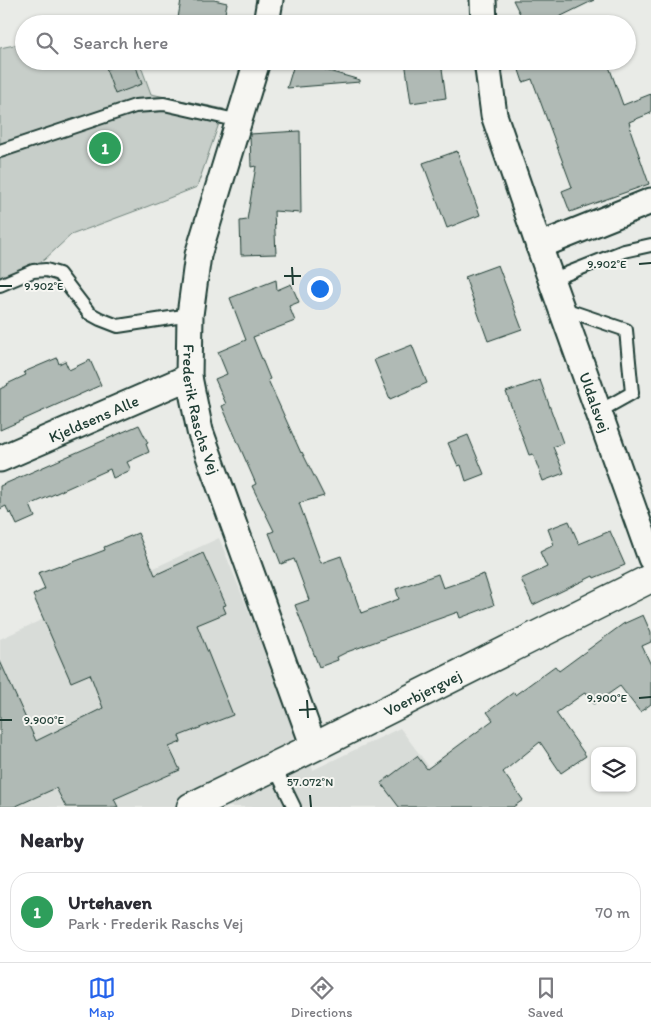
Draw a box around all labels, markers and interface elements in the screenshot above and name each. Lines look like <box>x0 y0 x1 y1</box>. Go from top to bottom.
search box <box>15 15 636 70</box>
icon: search <box>33 29 61 57</box>
text: Search here <box>73 31 168 54</box>
pin: 1 <box>89 129 121 167</box>
text: 9.902°E <box>587 257 627 271</box>
your location <box>307 276 333 302</box>
text: 9.902°E <box>24 279 64 293</box>
street label: Frederik Raschs Vej <box>179 344 224 477</box>
street label: Uldalsvej <box>576 370 615 435</box>
street label: Kjeldsens Alle <box>46 391 141 446</box>
street label: Voerbjergvej <box>380 665 464 720</box>
text: 9.900°E <box>587 691 628 705</box>
text: 9.900°E <box>24 713 65 727</box>
map controls <box>591 747 636 792</box>
button: layers <box>591 747 636 792</box>
text: 57.072°N <box>287 775 333 789</box>
text: Nearby <box>20 827 84 852</box>
text: Urtehaven <box>68 891 152 914</box>
text: 1 <box>33 903 41 922</box>
text: 70 m <box>595 903 630 922</box>
text: Park · Frederik Raschs Vej <box>68 914 243 933</box>
tab: Map <box>88 974 116 1021</box>
tab: Directions <box>291 974 352 1021</box>
tab: Saved <box>528 974 563 1021</box>

